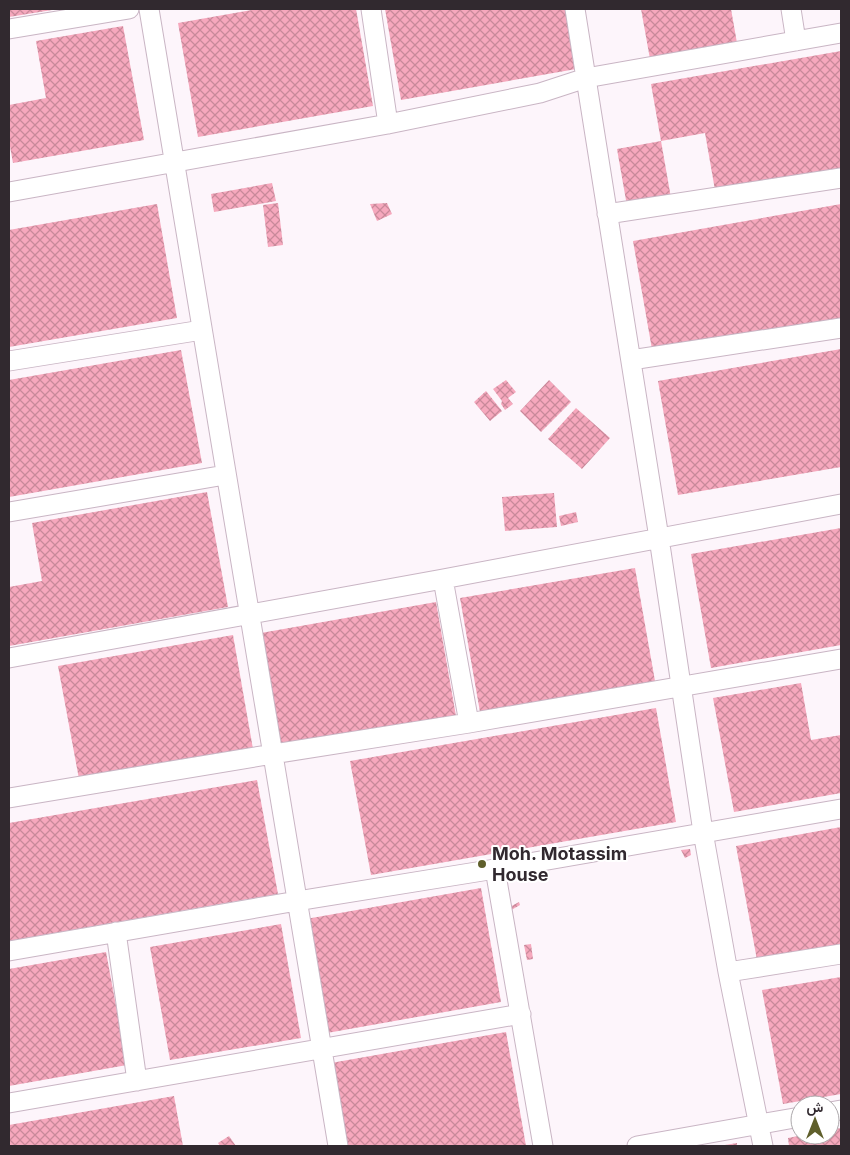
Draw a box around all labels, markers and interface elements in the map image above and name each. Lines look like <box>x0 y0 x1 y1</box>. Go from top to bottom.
place label: Moh. Motassim House <box>492 843 627 885</box>
marker: Moh. Motassim House <box>476 858 488 870</box>
north arrow <box>790 1095 840 1145</box>
text: ش <box>807 1098 824 1116</box>

